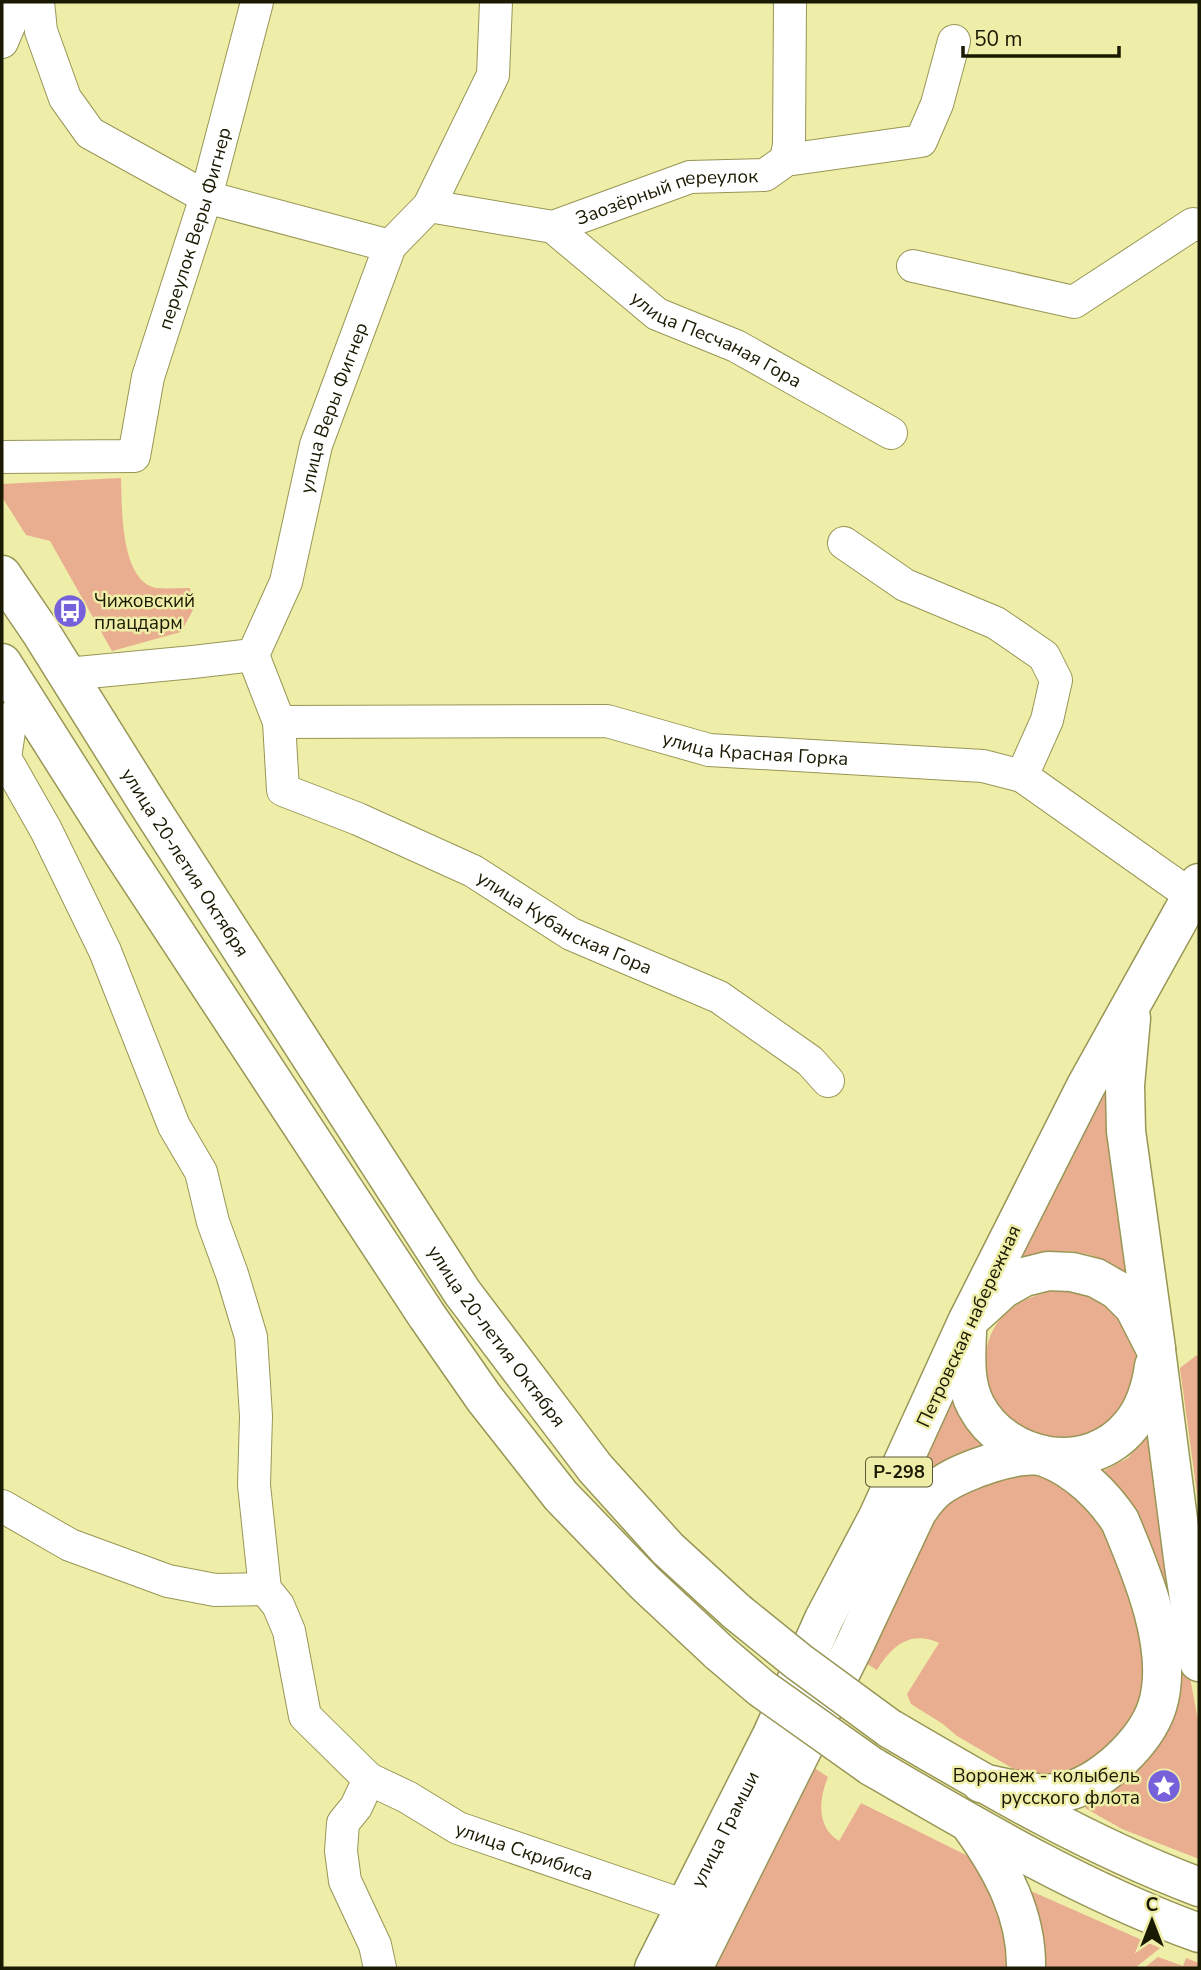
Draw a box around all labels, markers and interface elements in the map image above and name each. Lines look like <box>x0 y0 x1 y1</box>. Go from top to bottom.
scale bar <box>963 14 1119 58</box>
text: 50 m <box>974 25 1023 53</box>
street label: переулок Веры Фигнер <box>152 125 238 333</box>
street label: Заозёрный переулок <box>572 163 758 232</box>
street label: улица Песчаная Гора <box>625 285 806 394</box>
street label: улица Веры Фигнер <box>294 319 375 496</box>
place label: Чижовский плацдарм <box>94 588 195 636</box>
bus stop icon: Чижовский плацдарм <box>51 592 89 630</box>
street label: улица Красная Горка <box>659 725 849 772</box>
street label: улица 20-летия Октября <box>115 763 255 962</box>
street label: улица Кубанская Гора <box>471 865 656 981</box>
street label: Петровская набережная <box>911 1221 1027 1432</box>
street label: улица 20-летия Октября <box>421 1240 572 1433</box>
road number: Р-298 <box>866 1457 932 1486</box>
place label: Воронеж - колыбель русского флота <box>953 1763 1140 1811</box>
street label: улица Грамши <box>685 1767 766 1892</box>
place icon: Воронеж - колыбель русского флота <box>1145 1767 1183 1805</box>
street label: улица Скрибиса <box>452 1816 597 1888</box>
north arrow <box>1117 1886 1187 1956</box>
text: С <box>1146 1892 1159 1918</box>

